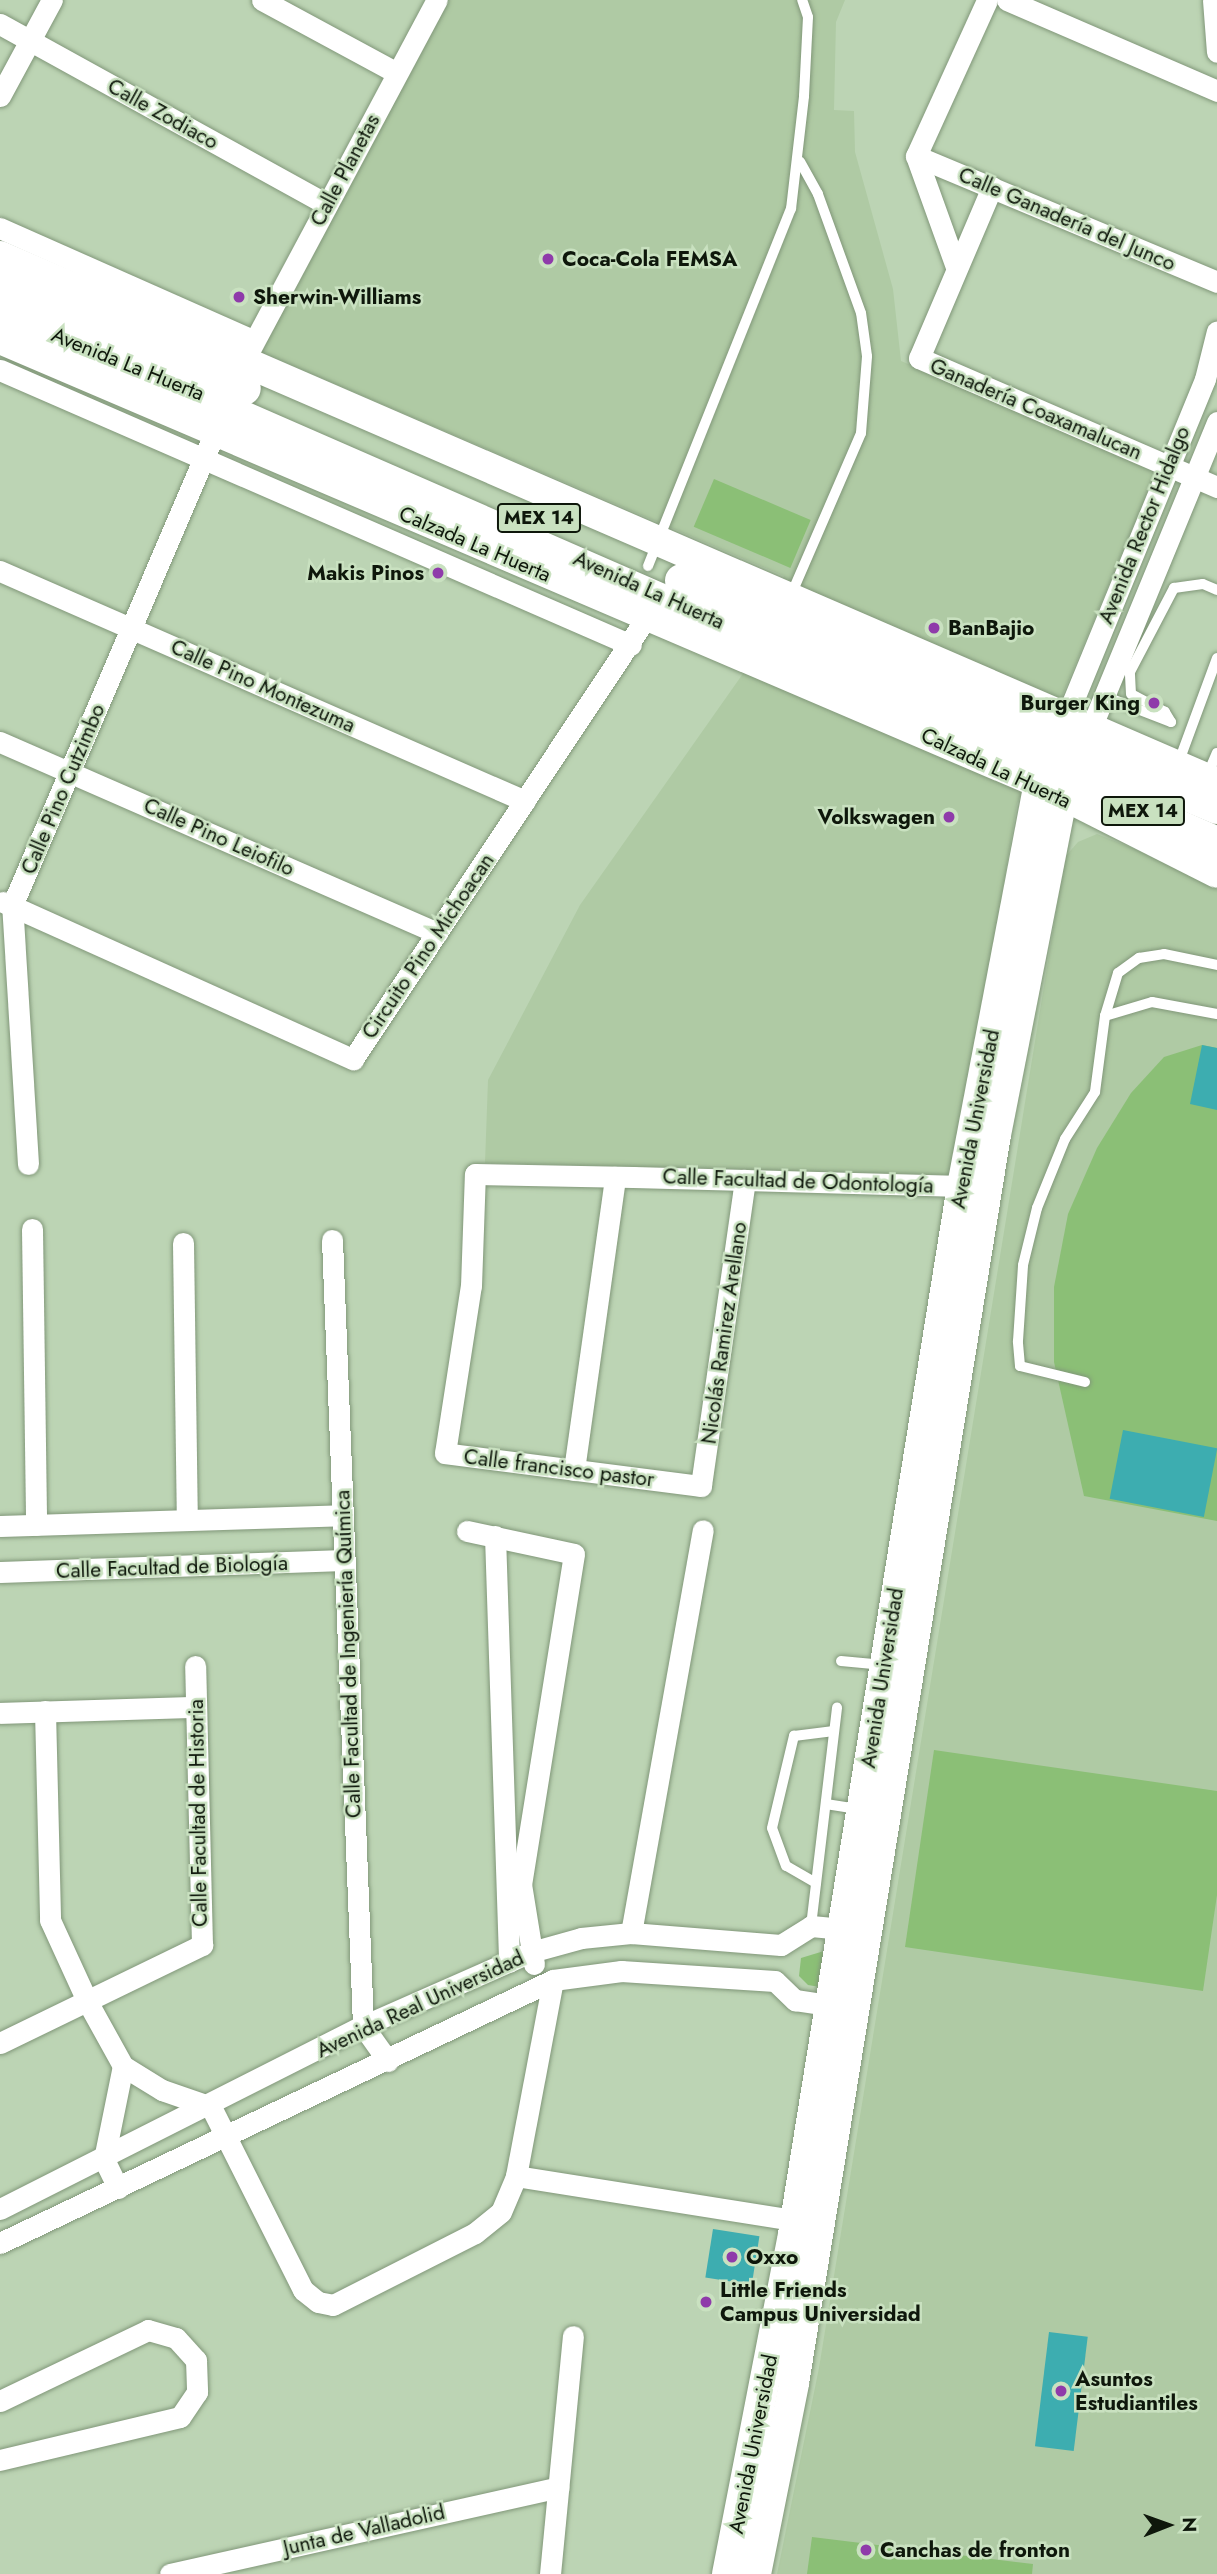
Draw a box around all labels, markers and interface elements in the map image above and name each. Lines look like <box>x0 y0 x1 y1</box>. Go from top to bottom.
street label: Calle Zodiaco <box>103 73 223 155</box>
street label: Calle Planetas <box>305 110 385 230</box>
street label: Calle Ganadería del Junco <box>955 162 1179 276</box>
place label: Coca-Cola FEMSA <box>562 246 737 272</box>
marker: Coca-Cola FEMSA <box>540 251 556 267</box>
place label: Sherwin-Williams <box>253 284 421 310</box>
marker: Sherwin-Williams <box>231 289 247 305</box>
street label: Avenida La Huerta <box>48 322 208 406</box>
street label: Ganadería Coaxamalucan <box>926 353 1146 465</box>
street label: Avenida Rector Hidalgo <box>1093 423 1195 627</box>
street label: Calzada La Huerta <box>395 501 555 587</box>
road number: MEX 14 <box>495 503 583 534</box>
street label: Avenida La Huerta <box>570 545 728 635</box>
place label: Makis Pinos <box>307 560 424 586</box>
marker: Makis Pinos <box>430 565 446 581</box>
place label: BanBajio <box>948 615 1034 641</box>
marker: BanBajio <box>926 620 942 636</box>
street label: Calle Pino Montezuma <box>167 634 359 738</box>
place label: Burger King <box>1021 690 1140 716</box>
marker: Burger King <box>1146 695 1162 711</box>
street label: Calle Pino Cutzimbo <box>16 700 110 878</box>
street label: Calzada La Huerta <box>917 722 1075 814</box>
street label: Calle Pino Leiofilo <box>140 793 298 881</box>
road number: MEX 14 <box>1099 796 1187 826</box>
place label: Volkswagen <box>817 804 935 830</box>
marker: Volkswagen <box>941 809 957 825</box>
street label: Circuito Pino Michoacan <box>357 849 499 1043</box>
street label: Avenida Universidad <box>945 1027 1005 1211</box>
street label: Calle Facultad de Odontología <box>662 1164 934 1198</box>
street label: Nicolás Ramirez Arellano <box>696 1220 752 1446</box>
street label: Calle francisco pastor <box>462 1444 656 1492</box>
street label: Calle Facultad de Ingenierίa Quίmica <box>330 1489 366 1819</box>
street label: Calle Facultad de Biología <box>56 1550 288 1584</box>
street label: Avenida Universidad <box>855 1586 909 1770</box>
street label: Calle Facultad de Historia <box>183 1699 213 1927</box>
street label: Avenida Real Universidad <box>312 1945 528 2063</box>
place label: Oxxo <box>746 2244 798 2270</box>
marker: Oxxo <box>724 2249 740 2265</box>
place label: Little Friends Campus Universidad <box>720 2277 921 2327</box>
marker: Little Friends Campus Universidad <box>698 2294 714 2310</box>
street label: Avenida Universidad <box>723 2352 783 2536</box>
place label: Asuntos Estudiantiles <box>1075 2366 1198 2416</box>
marker: Asuntos Estudiantiles <box>1053 2383 1069 2399</box>
north arrow <box>1133 2490 1203 2560</box>
street label: Junta de Valladolid <box>281 2499 447 2561</box>
text: N <box>1176 2517 1203 2532</box>
place label: Canchas de fronton <box>880 2537 1070 2563</box>
marker: Canchas de fronton <box>858 2542 874 2558</box>

